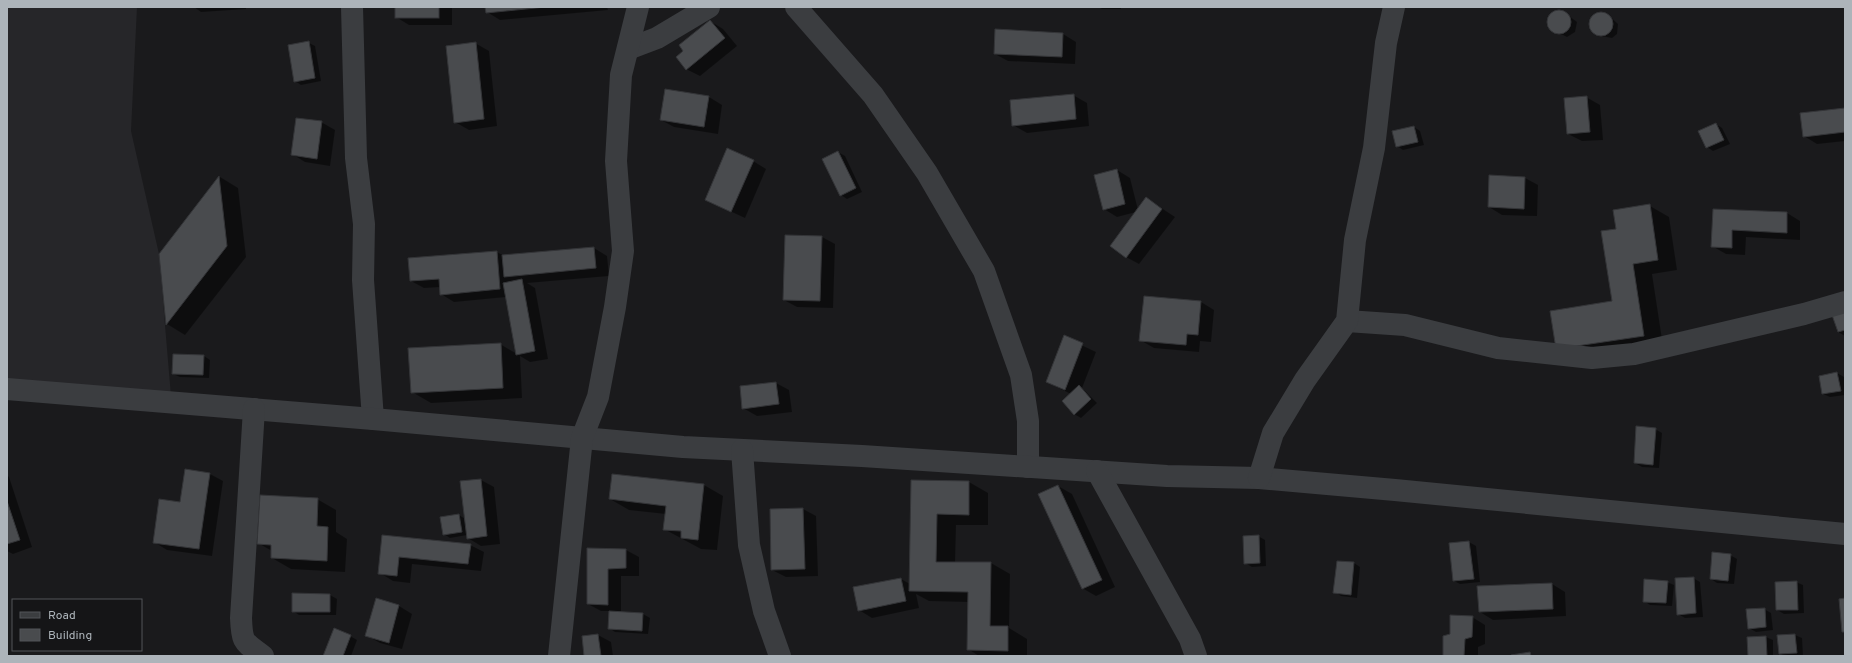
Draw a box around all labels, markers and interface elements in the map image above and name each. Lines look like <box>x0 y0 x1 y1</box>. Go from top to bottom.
legend <box>12 599 142 651</box>
text: Road <box>48 608 76 624</box>
text: Building <box>48 628 92 644</box>

